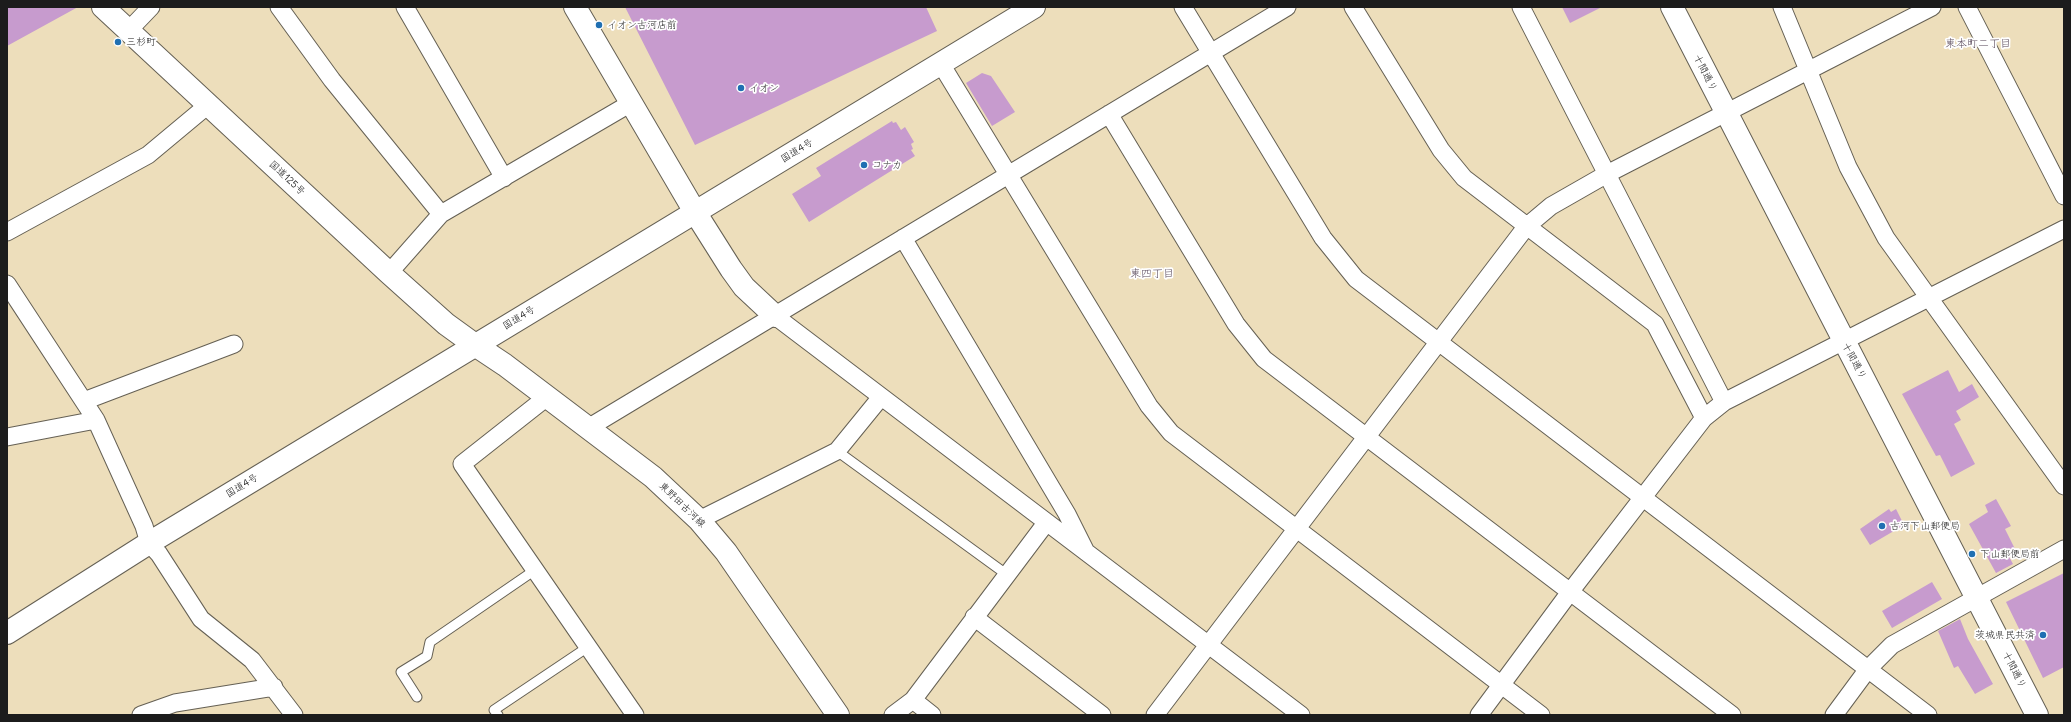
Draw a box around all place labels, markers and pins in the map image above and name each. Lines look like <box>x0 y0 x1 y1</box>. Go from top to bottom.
place label: イオン古河店前 <box>607 19 677 31</box>
marker: イオン古河店前 <box>594 20 604 30</box>
place label: 三杉町 <box>126 36 156 48</box>
marker: 三杉町 <box>113 37 123 47</box>
place label: イオン <box>749 82 779 94</box>
marker: イオン <box>736 83 746 93</box>
place label: コナカ <box>872 159 902 171</box>
marker: コナカ <box>859 160 869 170</box>
place label: 古河下山郵便局 <box>1890 520 1960 532</box>
marker: 古河下山郵便局 <box>1877 521 1887 531</box>
place label: 下山郵便局前 <box>1980 548 2040 560</box>
marker: 下山郵便局前 <box>1967 549 1977 559</box>
place label: 茨城県民共済 <box>1975 629 2035 641</box>
marker: 茨城県民共済 <box>2038 630 2048 640</box>

